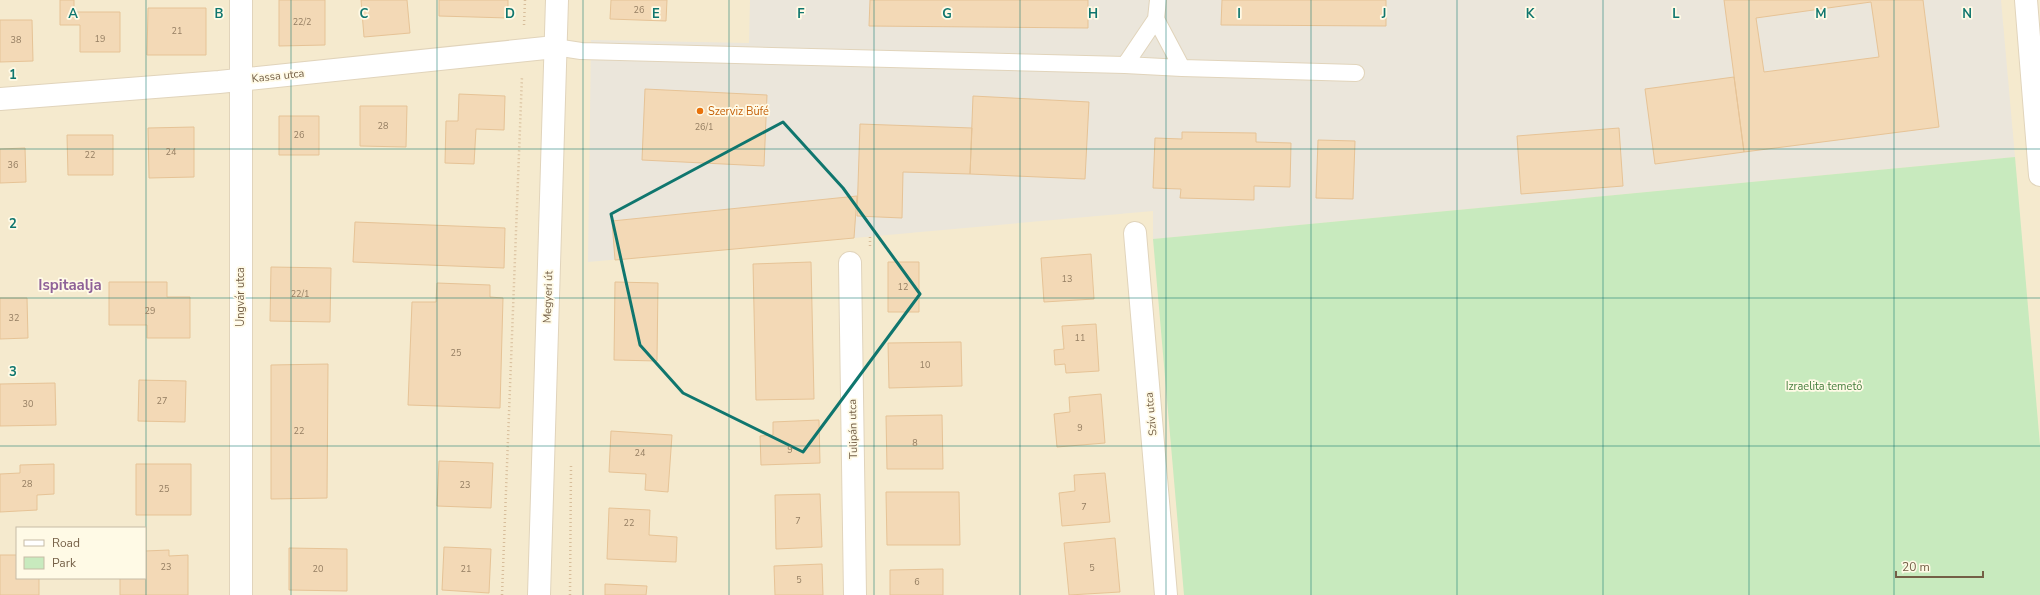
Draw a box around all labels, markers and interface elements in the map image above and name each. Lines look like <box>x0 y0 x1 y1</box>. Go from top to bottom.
house number: 26 <box>634 4 644 16</box>
text: A <box>68 5 78 23</box>
text: B <box>215 5 224 23</box>
text: C <box>360 5 369 23</box>
text: D <box>505 5 515 23</box>
text: E <box>652 5 660 23</box>
text: F <box>797 5 805 23</box>
text: G <box>942 5 952 23</box>
text: H <box>1088 5 1098 23</box>
text: I <box>1237 5 1241 23</box>
text: J <box>1381 5 1386 23</box>
text: K <box>1526 5 1535 23</box>
text: L <box>1672 5 1680 23</box>
text: M <box>1815 5 1827 23</box>
text: N <box>1962 5 1972 23</box>
house number: 22/2 <box>293 16 311 28</box>
house number: 21 <box>172 25 182 37</box>
house number: 19 <box>95 33 105 45</box>
house number: 38 <box>11 34 21 46</box>
text: 1 <box>9 66 17 84</box>
street label: Kassa utca <box>251 66 305 86</box>
place label: Szerviz Büfé <box>708 104 769 119</box>
marker: Szerviz Büfé <box>695 106 705 116</box>
house number: 28 <box>378 120 388 132</box>
house number: 26/1 <box>695 121 713 133</box>
house number: 26 <box>294 129 304 141</box>
house number: 24 <box>166 146 177 158</box>
house number: 22 <box>85 149 95 161</box>
house number: 36 <box>8 159 18 171</box>
text: 2 <box>9 215 17 233</box>
street label: Ungvár utca <box>233 267 248 327</box>
street label: Megyeri út <box>540 270 556 323</box>
house number: 13 <box>1062 273 1072 285</box>
district label: Ispitaalja <box>38 275 102 295</box>
house number: 12 <box>898 281 908 293</box>
house number: 22/1 <box>291 288 309 300</box>
house number: 29 <box>145 305 155 317</box>
house number: 32 <box>9 312 19 324</box>
house number: 11 <box>1075 332 1085 344</box>
house number: 25 <box>451 347 461 359</box>
house number: 10 <box>920 359 930 371</box>
text: 3 <box>9 363 17 381</box>
park label: Izraelita temető <box>1786 379 1862 394</box>
street label: Szív utca <box>1142 391 1160 436</box>
house number: 27 <box>157 395 167 407</box>
house number: 30 <box>23 398 33 410</box>
street label: Tulipán utca <box>845 399 861 459</box>
house number: 9 <box>1077 422 1083 434</box>
house number: 22 <box>294 425 304 437</box>
house number: 8 <box>912 437 918 449</box>
house number: 9 <box>787 444 793 456</box>
house number: 24 <box>635 447 646 459</box>
house number: 28 <box>22 478 32 490</box>
house number: 23 <box>460 479 470 491</box>
house number: 25 <box>159 483 169 495</box>
house number: 7 <box>1081 501 1087 513</box>
house number: 7 <box>795 515 801 527</box>
house number: 22 <box>624 517 634 529</box>
legend <box>16 527 146 579</box>
text: Road <box>52 535 80 551</box>
scale bar <box>1896 553 1983 579</box>
text: Park <box>52 555 77 571</box>
text: 20 m <box>1902 559 1930 575</box>
house number: 23 <box>161 561 171 573</box>
house number: 5 <box>1089 562 1095 574</box>
house number: 20 <box>313 563 323 575</box>
house number: 21 <box>461 563 471 575</box>
house number: 5 <box>796 574 802 586</box>
house number: 6 <box>914 576 920 588</box>

